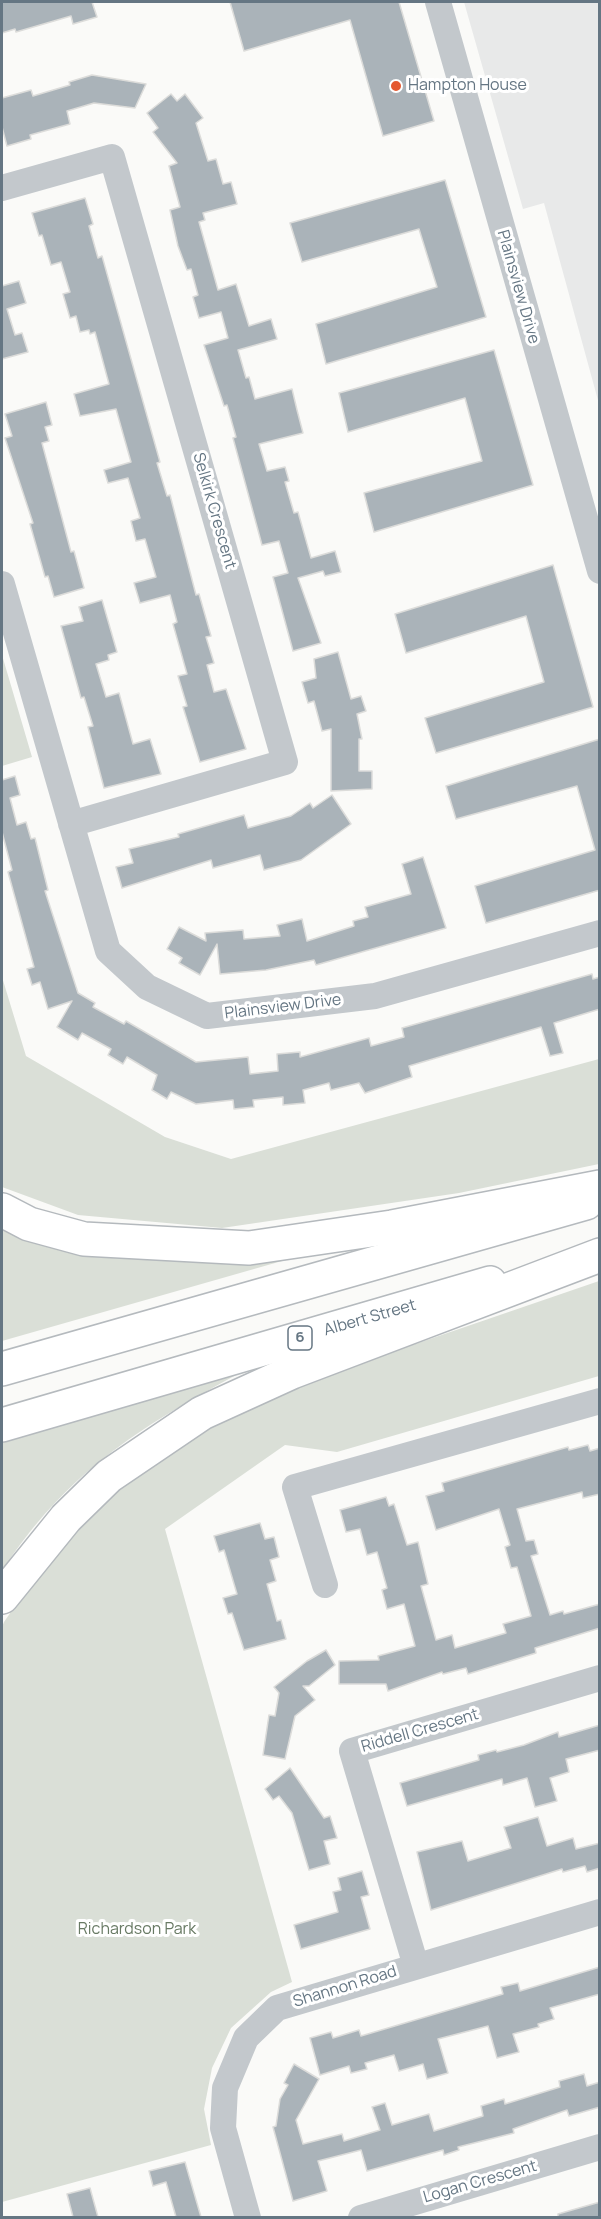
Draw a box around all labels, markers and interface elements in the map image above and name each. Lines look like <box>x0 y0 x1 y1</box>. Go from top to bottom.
place label: Hampton House <box>408 76 527 96</box>
marker: Hampton House <box>389 79 403 93</box>
street label: Plainsview Drive <box>493 228 543 346</box>
street label: Selkirk Crescent <box>188 451 240 571</box>
street label: Plainsview Drive <box>224 990 342 1024</box>
street label: Albert Street <box>322 1296 418 1340</box>
road number: 6 <box>288 1326 312 1350</box>
street label: Riddell Crescent <box>359 1705 481 1757</box>
park label: Richardson Park <box>78 1920 196 1940</box>
street label: Shannon Road <box>291 1962 399 2012</box>
street label: Logan Crescent <box>421 2157 539 2207</box>

